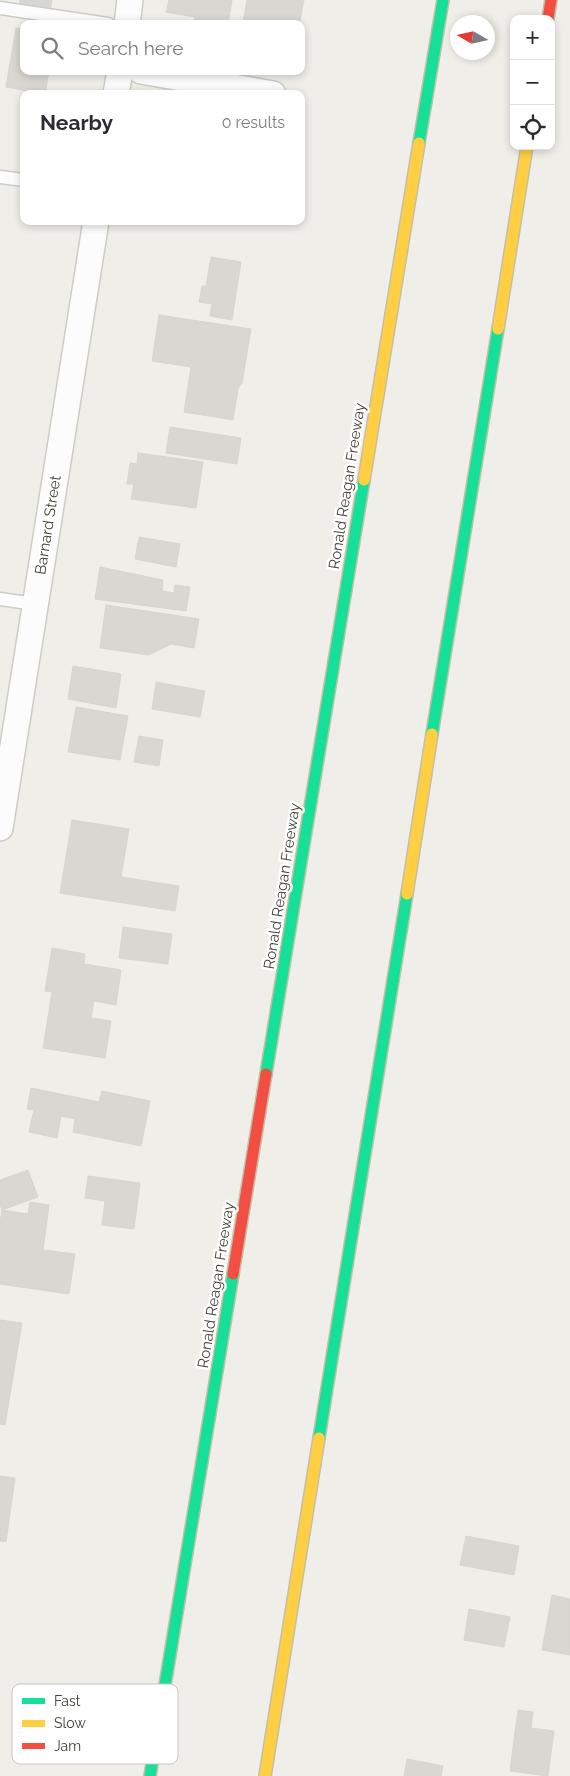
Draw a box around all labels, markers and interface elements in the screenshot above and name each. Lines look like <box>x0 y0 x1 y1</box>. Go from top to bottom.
north arrow <box>450 15 495 60</box>
map controls <box>510 15 555 150</box>
button: + <box>510 15 555 60</box>
search box <box>20 20 305 75</box>
icon: search <box>38 34 66 62</box>
text: Search here <box>78 37 184 59</box>
button: − <box>510 60 555 105</box>
button: locate <box>510 105 555 150</box>
text: Nearby <box>40 110 113 135</box>
text: 0 results <box>222 113 285 132</box>
street label: Ronald Reagan Freeway <box>325 402 369 570</box>
street label: Barnard Street <box>31 474 65 576</box>
street label: Ronald Reagan Freeway <box>260 802 304 970</box>
street label: Ronald Reagan Freeway <box>194 1201 238 1369</box>
legend <box>12 1684 178 1764</box>
text: Fast <box>54 1693 81 1709</box>
text: Slow <box>54 1715 86 1731</box>
text: Jam <box>54 1738 81 1754</box>

